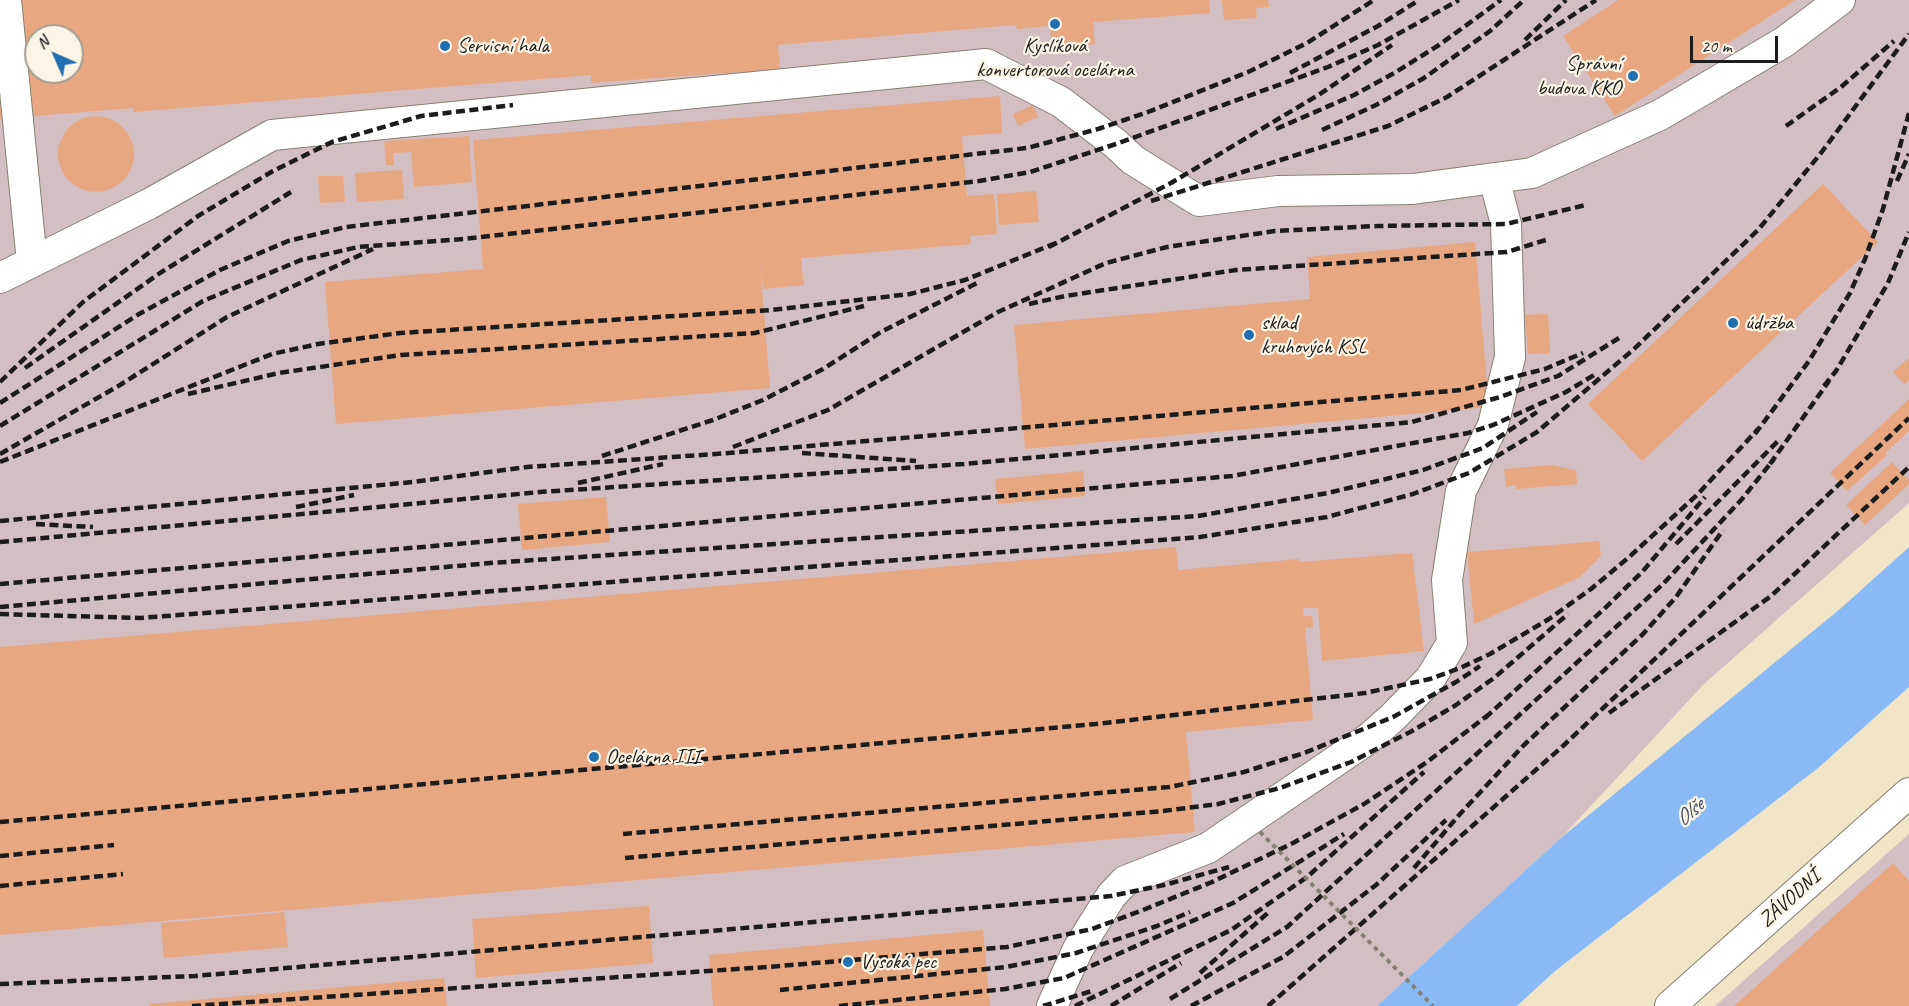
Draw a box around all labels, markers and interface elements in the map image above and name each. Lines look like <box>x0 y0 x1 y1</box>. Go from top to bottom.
marker: Kyslíková konvertorová ocelárna <box>1048 17 1062 31</box>
north arrow <box>24 24 84 84</box>
scale bar <box>1693 24 1782 62</box>
text: N <box>32 32 53 53</box>
place label: Servisní hala <box>457 33 549 59</box>
place label: Kyslíková konvertorová ocelárna <box>976 33 1134 83</box>
text: 20 m <box>1701 35 1732 57</box>
marker: Servisní hala <box>438 39 452 53</box>
place label: Správní budova KKO <box>1537 51 1621 101</box>
marker: Správní budova KKO <box>1626 69 1640 83</box>
place label: sklad kruhových KSL <box>1261 310 1366 360</box>
place label: údržba <box>1745 310 1793 336</box>
marker: údržba <box>1726 316 1740 330</box>
marker: sklad kruhových KSL <box>1242 328 1256 342</box>
place label: Ocelárna III <box>606 744 700 770</box>
marker: Ocelárna III <box>587 750 601 764</box>
water label: Olše <box>1670 793 1710 833</box>
street label: ZÁVODNÍ <box>1754 865 1826 933</box>
place label: Vysoká pec <box>860 949 936 975</box>
marker: Vysoká pec <box>841 955 855 969</box>

